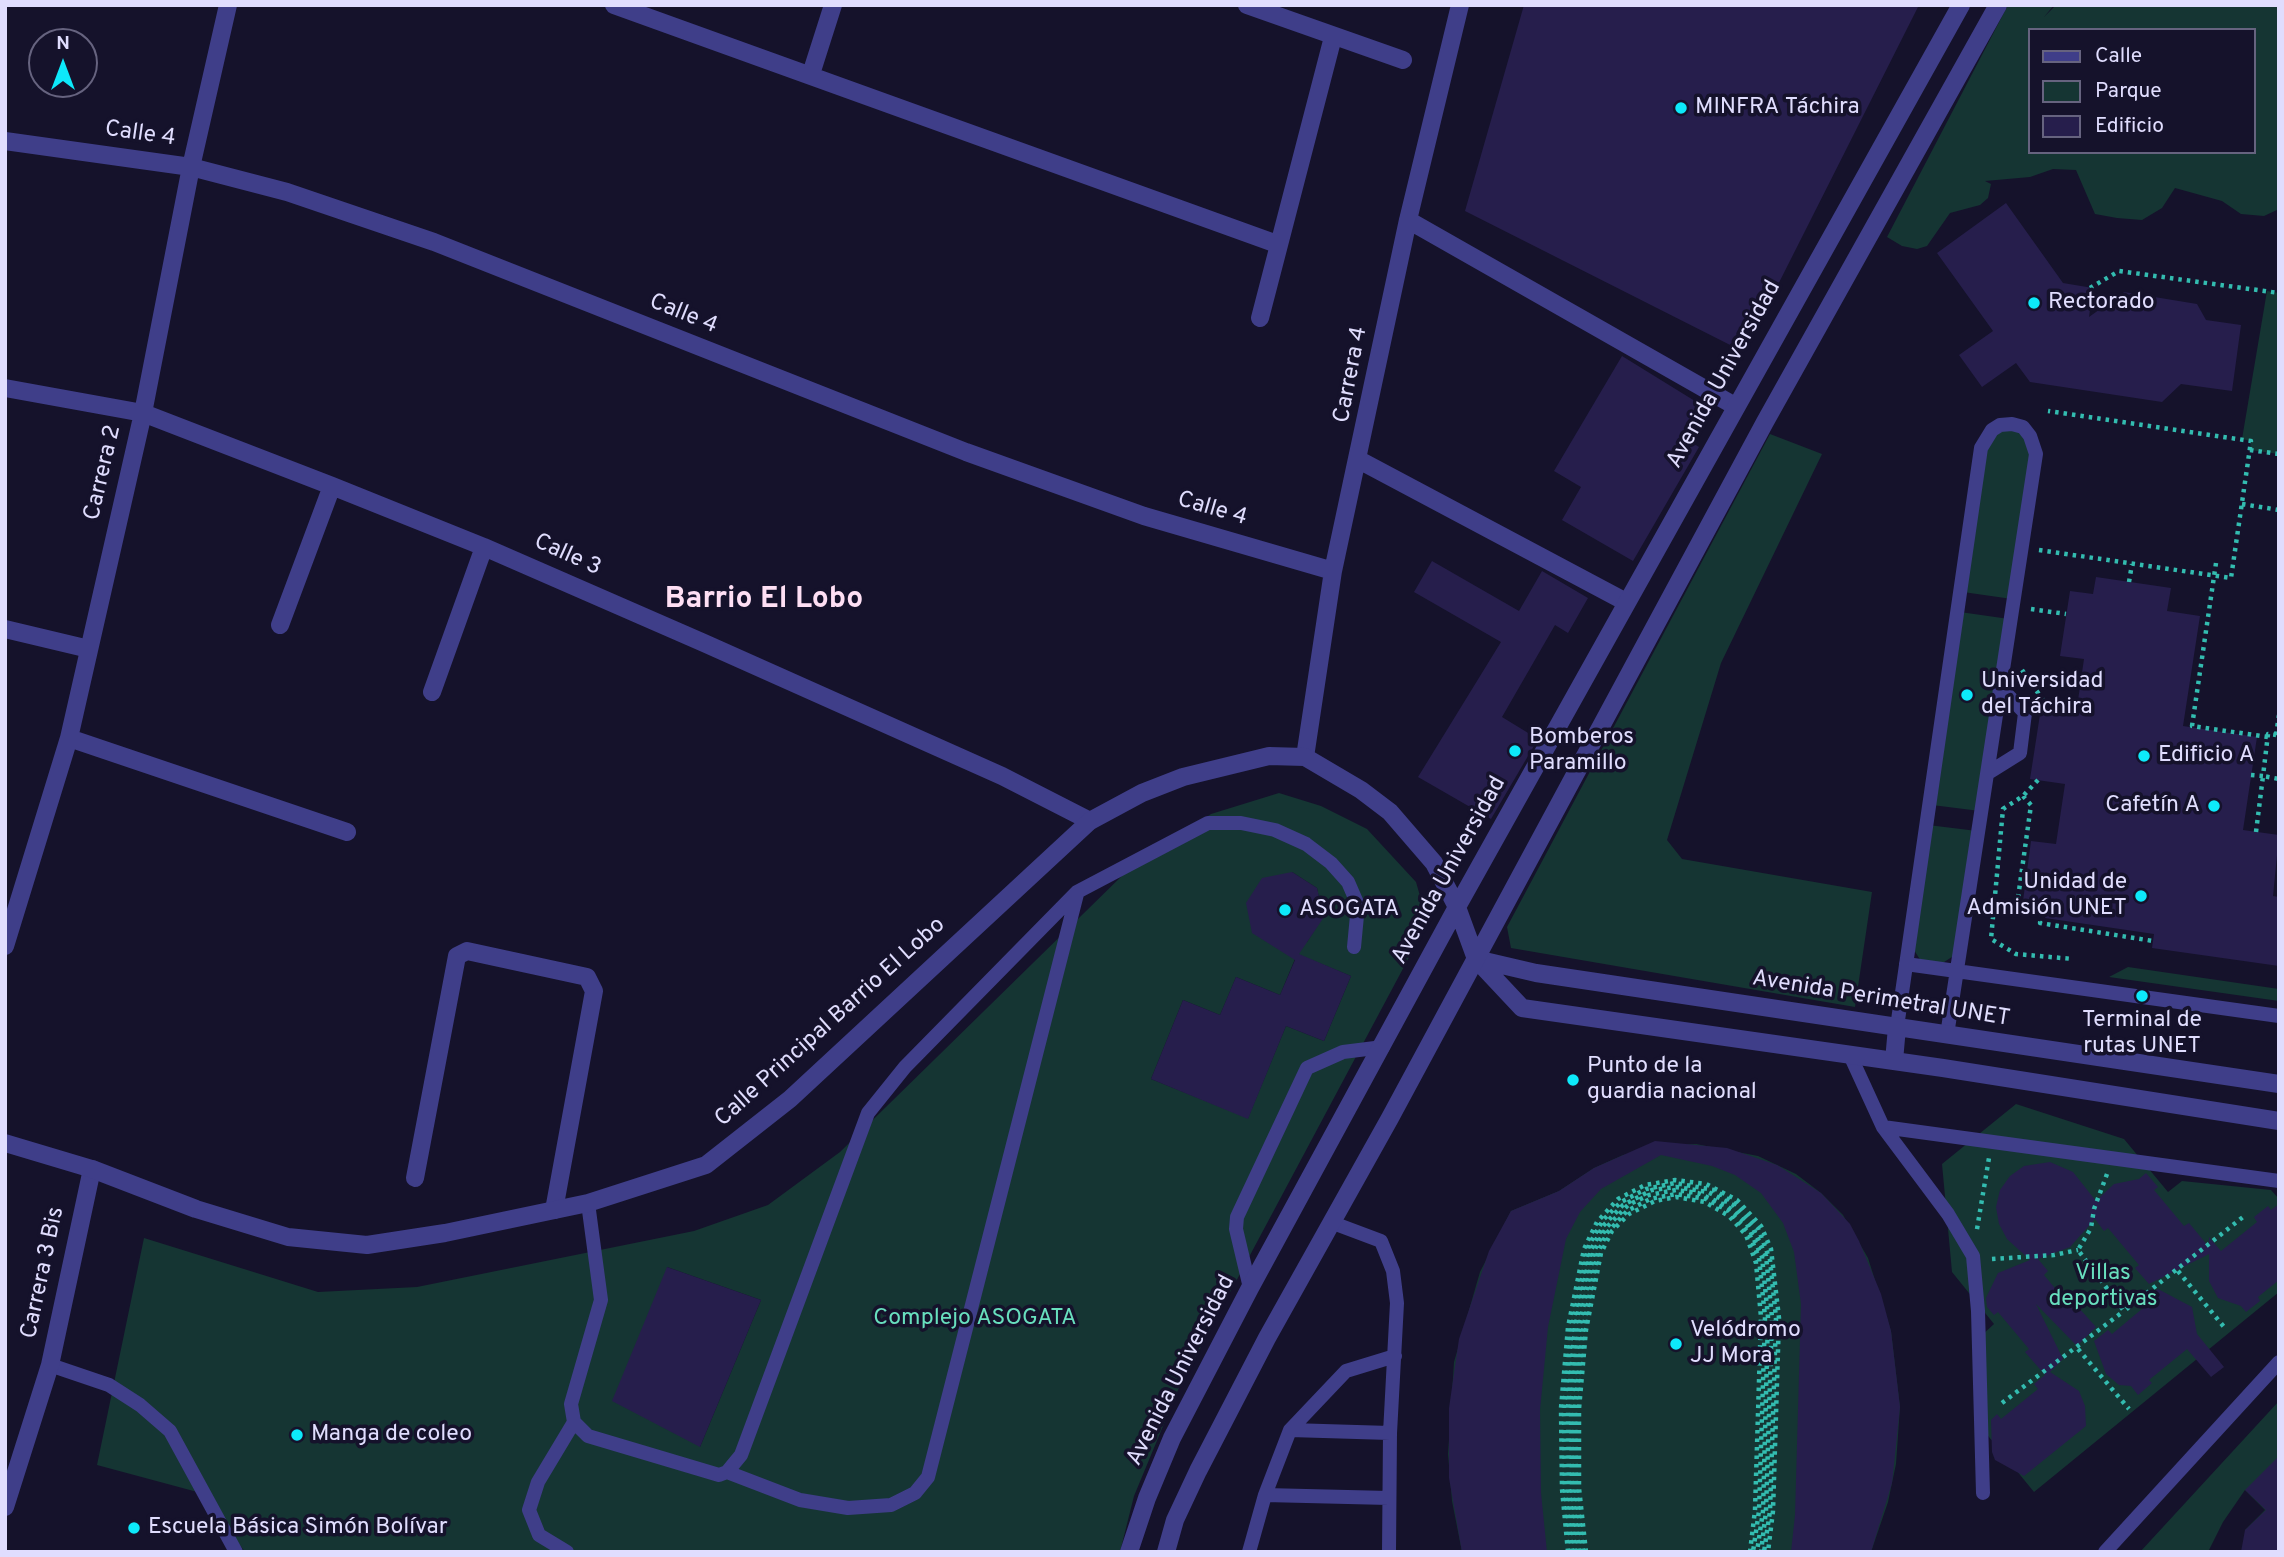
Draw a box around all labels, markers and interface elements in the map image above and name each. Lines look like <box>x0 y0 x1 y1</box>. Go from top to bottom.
north arrow <box>28 28 98 98</box>
legend <box>2028 28 2256 154</box>
text: N <box>56 32 70 56</box>
text: Calle <box>2095 43 2142 70</box>
text: Parque <box>2095 78 2162 105</box>
place label: MINFRA Táchira <box>1695 94 1860 122</box>
marker: MINFRA Táchira <box>1673 100 1689 116</box>
text: Edificio <box>2095 113 2164 140</box>
street label: Calle 4 <box>103 116 177 154</box>
street label: Avenida Universidad <box>1662 276 1788 474</box>
street label: Calle 4 <box>645 289 721 341</box>
place label: Rectorado <box>2048 289 2155 317</box>
marker: Rectorado <box>2026 295 2042 311</box>
street label: Carrera 4 <box>1329 325 1375 425</box>
street label: Carrera 2 <box>80 423 128 523</box>
street label: Calle 4 <box>1174 487 1250 533</box>
street label: Calle 3 <box>529 529 605 583</box>
district label: Barrio El Lobo <box>665 583 863 619</box>
place label: Universidad del Táchira <box>1981 668 2104 722</box>
marker: Universidad del Táchira <box>1959 687 1975 703</box>
place label: Bomberos Paramillo <box>1529 724 1634 778</box>
place label: Edificio A <box>2158 742 2254 770</box>
marker: Bomberos Paramillo <box>1507 743 1523 759</box>
marker: Edificio A <box>2136 748 2152 764</box>
street label: Avenida Universidad <box>1387 772 1513 970</box>
place label: Cafetín A <box>2105 792 2200 820</box>
marker: Cafetín A <box>2206 798 2222 814</box>
place label: Unidad de Admisión UNET <box>1966 869 2127 923</box>
marker: Unidad de Admisión UNET <box>2133 888 2149 904</box>
place label: ASOGATA <box>1299 896 1399 924</box>
marker: ASOGATA <box>1277 902 1293 918</box>
street label: Calle Principal Barrio El Lobo <box>710 912 952 1134</box>
street label: Avenida Perimetral UNET <box>1750 966 2012 1034</box>
marker: Terminal de rutas UNET <box>2134 988 2150 1004</box>
place label: Terminal de rutas UNET <box>2082 1007 2202 1061</box>
place label: Punto de la guardia nacional <box>1587 1053 1757 1107</box>
marker: Punto de la guardia nacional <box>1565 1072 1581 1088</box>
street label: Carrera 3 Bis <box>17 1205 71 1341</box>
park label: Villas deportivas <box>2048 1260 2158 1314</box>
street label: Avenida Universidad <box>1122 1271 1242 1471</box>
park label: Complejo ASOGATA <box>873 1305 1077 1333</box>
place label: Velódromo JJ Mora <box>1690 1317 1801 1371</box>
marker: Velódromo JJ Mora <box>1668 1336 1684 1352</box>
place label: Manga de coleo <box>311 1421 472 1449</box>
marker: Manga de coleo <box>289 1427 305 1443</box>
place label: Escuela Básica Simón Bolívar <box>148 1514 448 1542</box>
marker: Escuela Básica Simón Bolívar <box>126 1520 142 1536</box>

